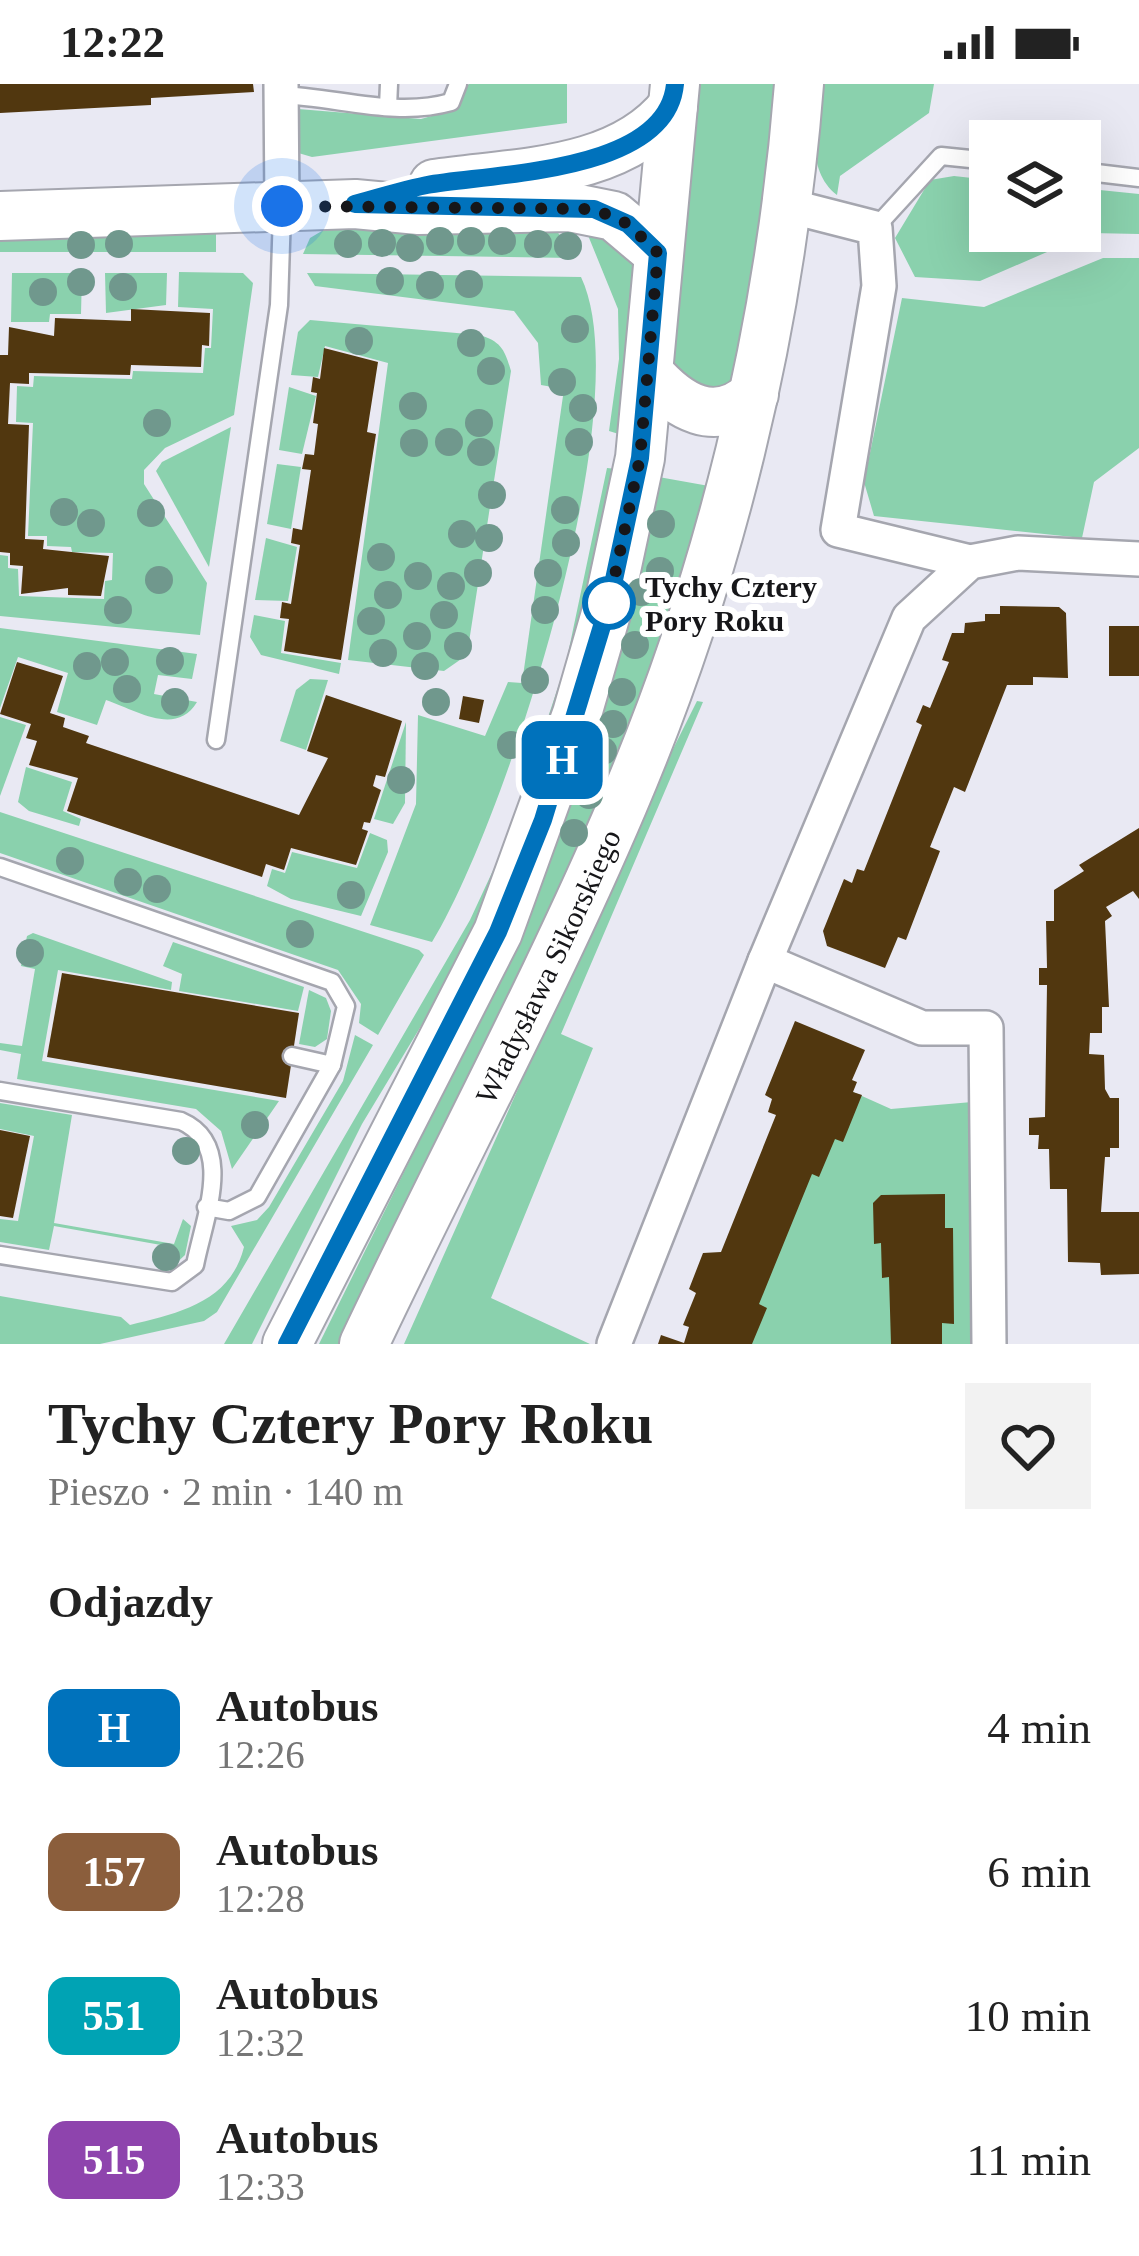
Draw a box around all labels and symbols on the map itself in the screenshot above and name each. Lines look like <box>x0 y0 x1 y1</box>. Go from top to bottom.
your location <box>252 176 312 236</box>
place label: Tychy Cztery Pory Roku <box>645 570 817 637</box>
marker: Tychy Cztery Pory Roku <box>584 578 634 628</box>
line badge: H <box>523 721 601 799</box>
street label: Władysława Sikorskiego <box>468 824 626 1109</box>

